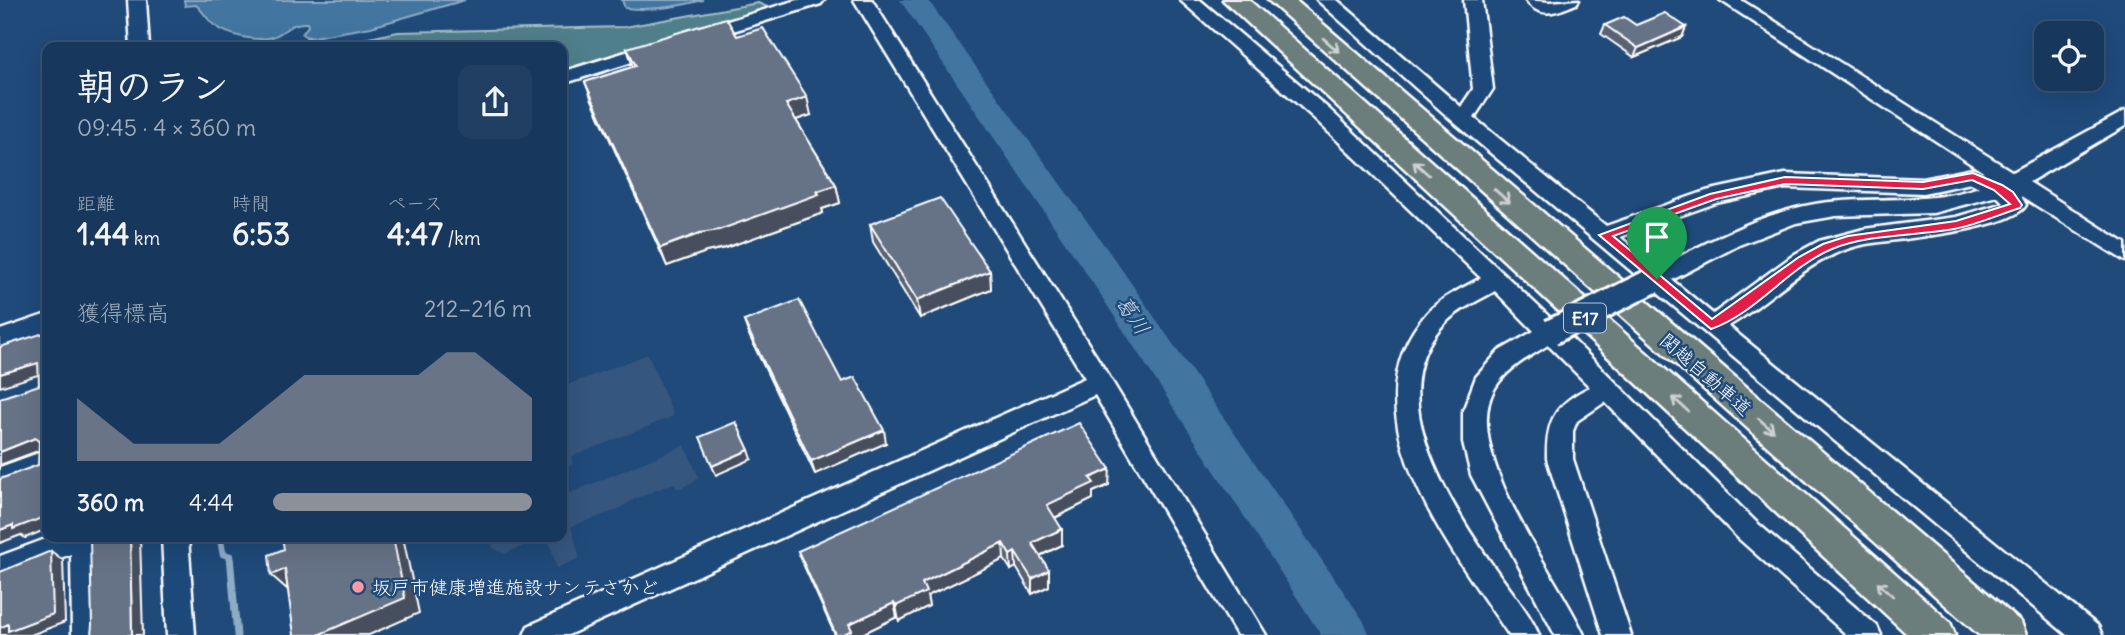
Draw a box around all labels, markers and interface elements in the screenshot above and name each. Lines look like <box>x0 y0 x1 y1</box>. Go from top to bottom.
map controls <box>2034 21 2104 91</box>
button: locate <box>2034 21 2104 91</box>
one-way arrow <box>1322 37 1340 53</box>
text: 朝のラン <box>77 63 229 110</box>
button: share <box>458 65 532 139</box>
text: 09:45 · 4 × 360 m <box>77 113 256 142</box>
one-way arrow <box>1413 160 1430 177</box>
one-way arrow <box>1493 188 1511 204</box>
text: 距離 <box>77 191 115 215</box>
text: 時間 <box>232 191 270 215</box>
text: ペース <box>387 191 443 215</box>
pin <box>1627 207 1687 279</box>
text: 1.44 <box>77 215 129 253</box>
text: 6:53 <box>232 215 290 253</box>
text: 4:47 <box>387 215 443 253</box>
icon: arrive <box>1638 218 1676 256</box>
text: km <box>129 226 160 250</box>
text: /km <box>443 226 481 250</box>
water label: 葛川 <box>1110 290 1156 340</box>
text: 212–216 m <box>424 294 532 323</box>
text: 獲得標高 <box>77 298 169 327</box>
road number: E17 <box>1564 304 1606 332</box>
street label: 関越自動車道 <box>1655 328 1757 420</box>
one-way arrow <box>1672 395 1689 412</box>
one-way arrow <box>1757 417 1775 433</box>
text: 360 m <box>77 488 144 517</box>
text: 4:44 <box>189 488 234 517</box>
place label: 坂戸市健康増進施設サンテさかど <box>372 575 658 599</box>
marker: 坂戸市健康増進施設サンテさかど <box>350 579 366 595</box>
one-way arrow <box>1876 581 1894 597</box>

